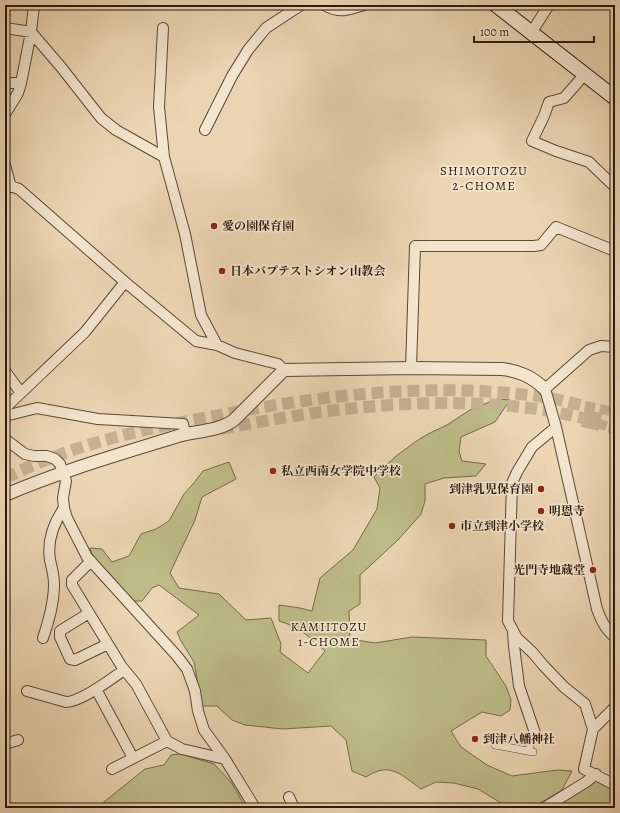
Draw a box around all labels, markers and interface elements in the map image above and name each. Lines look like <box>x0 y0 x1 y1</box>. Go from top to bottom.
scale bar <box>474 18 594 44</box>
text: 100 m <box>480 24 509 40</box>
district label: SHIMOITOZU 2-CHOME <box>440 162 528 194</box>
place label: 愛の園保育園 <box>222 218 294 234</box>
marker: 愛の園保育園 <box>209 221 219 231</box>
place label: 日本バプテストシオン山教会 <box>230 263 386 279</box>
marker: 日本バプテストシオン山教会 <box>217 266 227 276</box>
place label: 私立西南女学院中学校 <box>281 463 401 479</box>
marker: 私立西南女学院中学校 <box>268 466 278 476</box>
place label: 到津乳児保育園 <box>449 481 533 497</box>
marker: 到津乳児保育園 <box>536 484 546 494</box>
place label: 明恩寺 <box>549 503 585 519</box>
marker: 明恩寺 <box>536 506 546 516</box>
place label: 市立到津小学校 <box>460 518 544 534</box>
marker: 市立到津小学校 <box>447 521 457 531</box>
place label: 光門寺地蔵堂 <box>513 562 585 578</box>
marker: 光門寺地蔵堂 <box>588 565 598 575</box>
district label: KAMIITOZU 1-CHOME <box>291 618 367 650</box>
place label: 到津八幡神社 <box>483 731 555 747</box>
marker: 到津八幡神社 <box>470 734 480 744</box>

